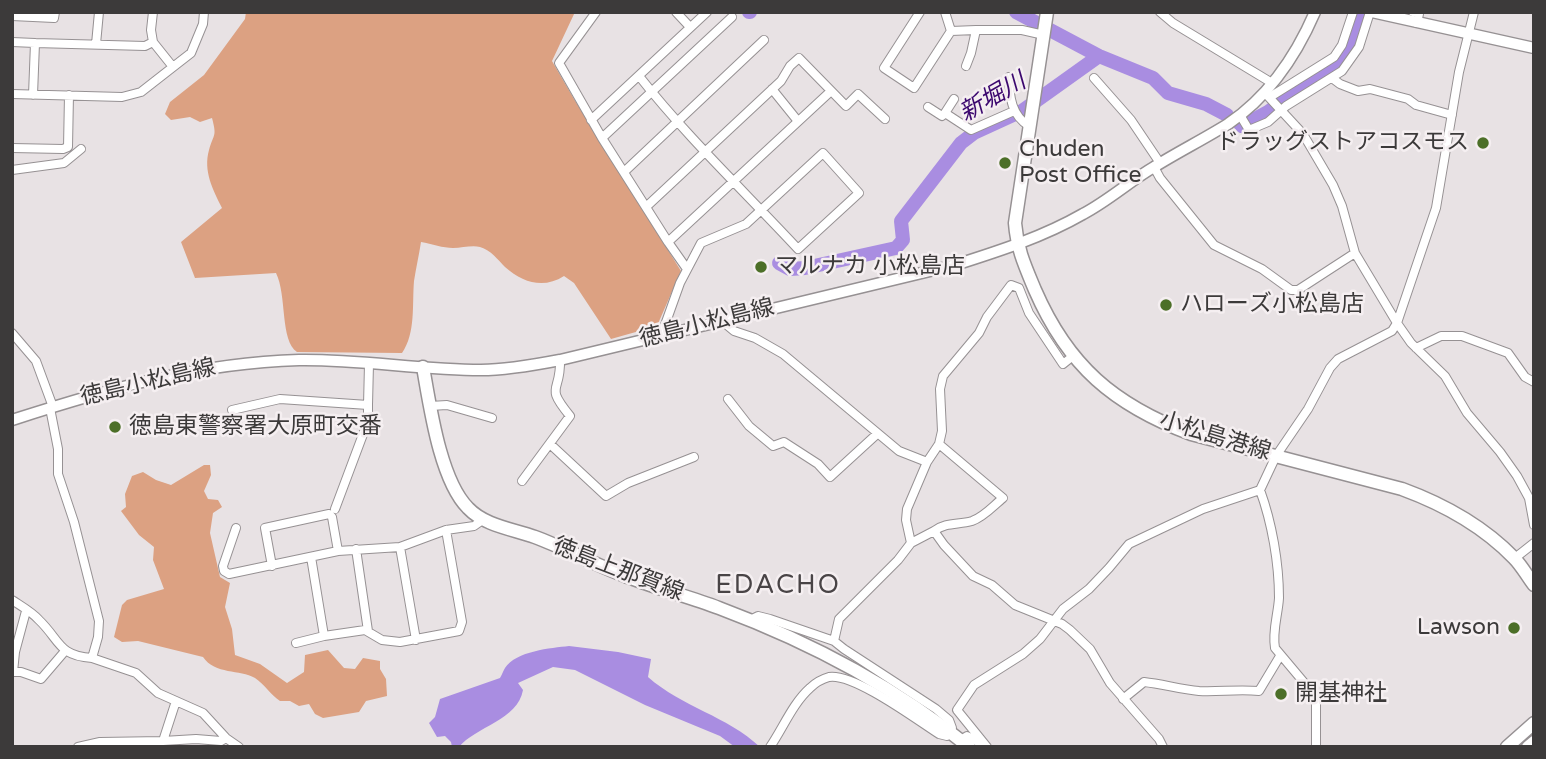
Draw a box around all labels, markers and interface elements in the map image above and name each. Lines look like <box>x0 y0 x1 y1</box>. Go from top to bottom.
water label: 新堀川 <box>955 68 1031 128</box>
place label: ドラッグストアコスモス <box>1216 129 1469 157</box>
marker: ドラッグストアコスモス <box>1475 135 1491 151</box>
place label: Chuden Post Office <box>1019 136 1141 190</box>
marker: Chuden Post Office <box>997 155 1013 171</box>
place label: マルナカ 小松島店 <box>775 253 965 281</box>
marker: マルナカ 小松島店 <box>753 259 769 275</box>
place label: ハローズ小松島店 <box>1180 291 1364 319</box>
street label: 徳島小松島線 <box>637 294 777 354</box>
marker: ハローズ小松島店 <box>1158 297 1174 313</box>
street label: 徳島小松島線 <box>78 354 218 412</box>
street label: 小松島港線 <box>1156 407 1274 467</box>
place label: 徳島東警察署大原町交番 <box>129 413 382 441</box>
marker: 徳島東警察署大原町交番 <box>107 419 123 435</box>
street label: 徳島上那賀線 <box>549 532 687 608</box>
district label: EDACHO <box>716 570 840 602</box>
place label: Lawson <box>1417 614 1500 642</box>
marker: Lawson <box>1506 620 1522 636</box>
place label: 開基神社 <box>1295 680 1387 708</box>
marker: 開基神社 <box>1273 686 1289 702</box>

